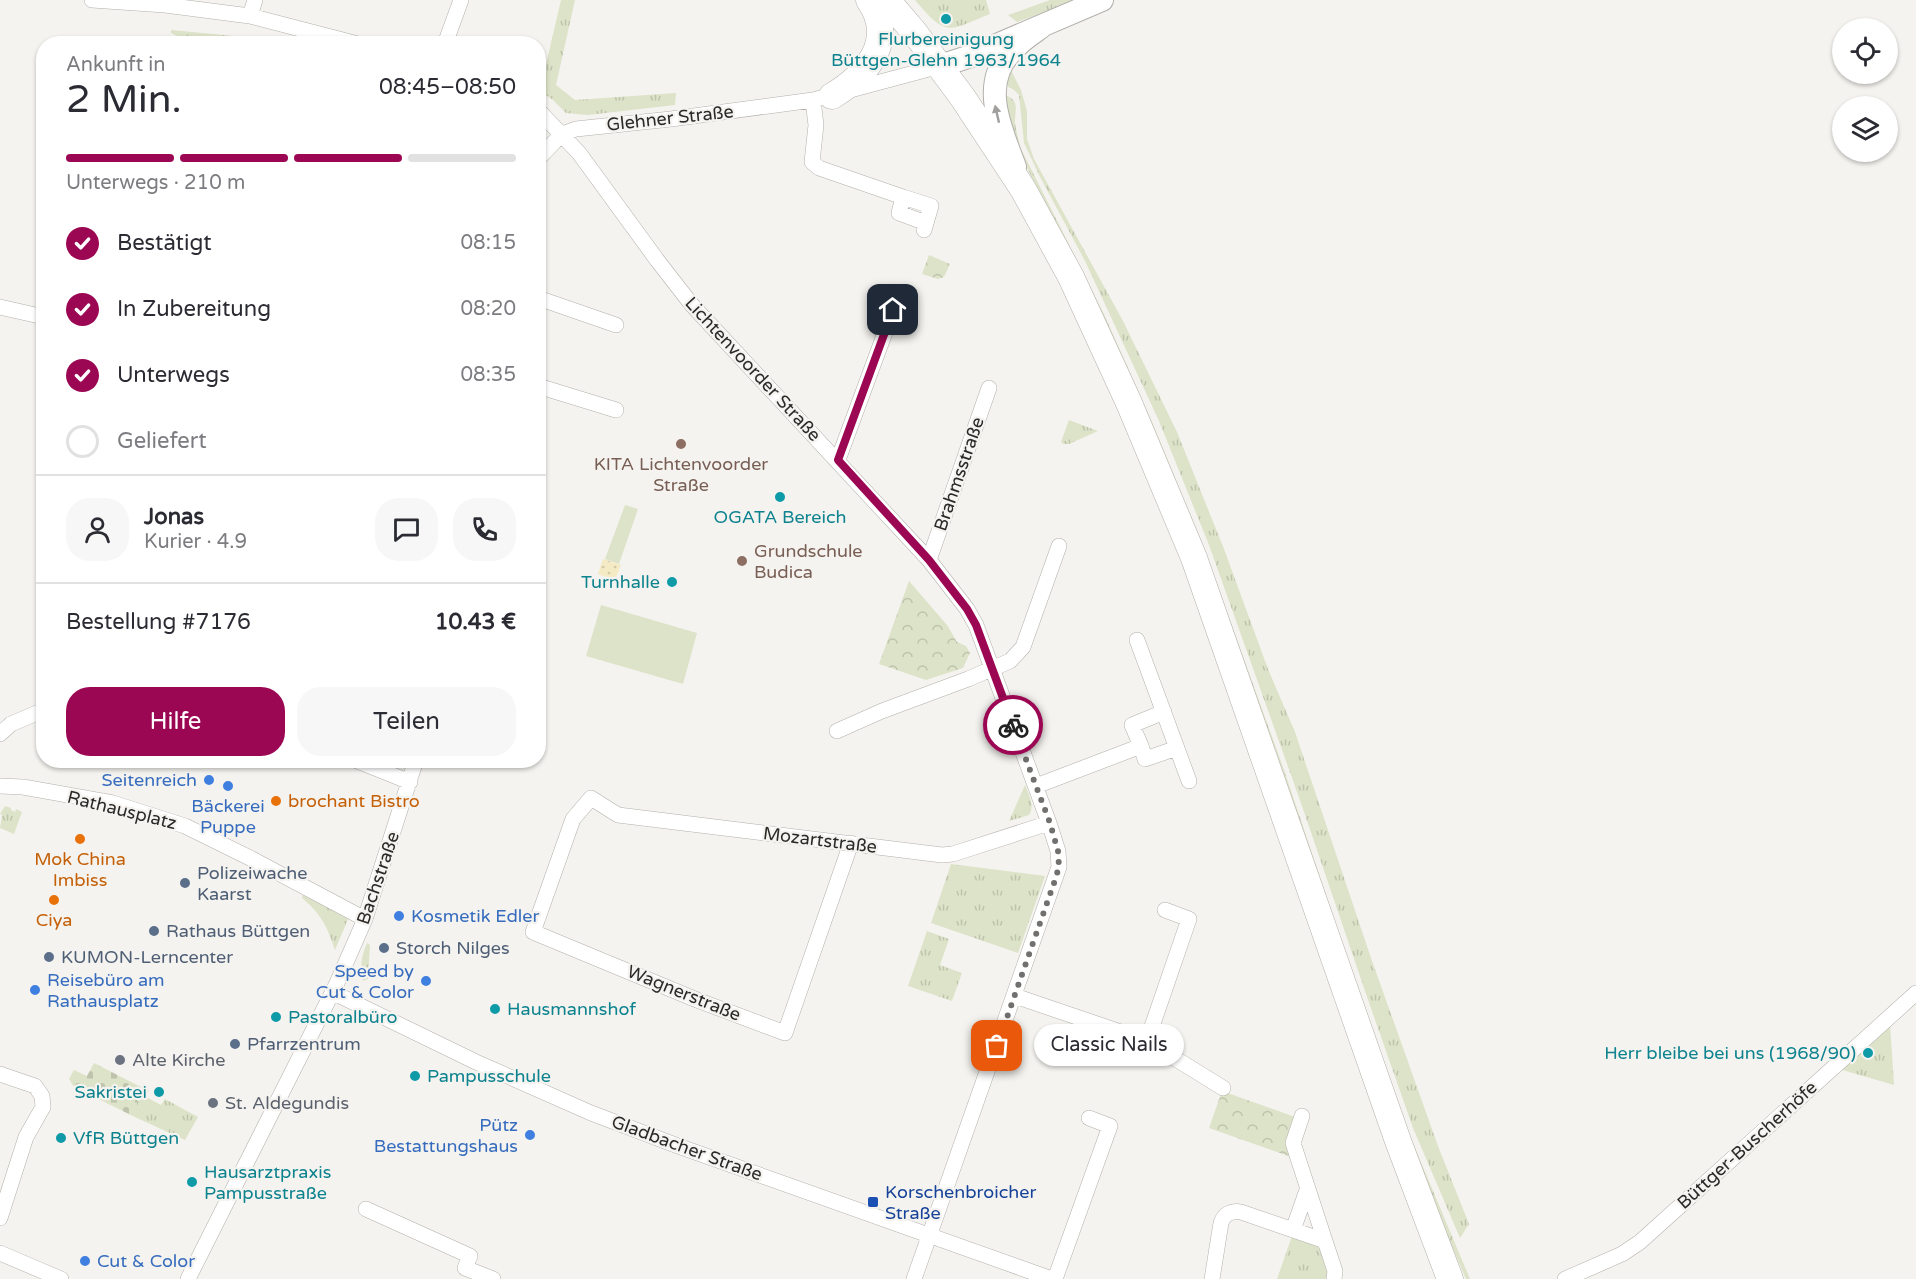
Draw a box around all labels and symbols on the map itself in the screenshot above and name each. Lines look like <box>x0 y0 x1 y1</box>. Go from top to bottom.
marker: Flurbereinigung Büttgen-Glehn 1963/1964 <box>939 12 953 26</box>
place label: Flurbereinigung Büttgen-Glehn 1963/1964 <box>831 28 1061 71</box>
street label: Glehner Straße <box>605 100 735 136</box>
one-way arrow <box>992 105 1002 123</box>
pin <box>867 284 918 335</box>
street label: Lichtenvoorder Straße <box>680 292 826 446</box>
street label: Brahmsstraße <box>929 414 989 534</box>
marker: KITA Lichtenvoorder Straße <box>674 437 688 451</box>
place label: KITA Lichtenvoorder Straße <box>594 453 768 496</box>
marker: OGATA Bereich <box>773 490 787 504</box>
place label: OGATA Bereich <box>714 506 846 528</box>
place label: Grundschule Budica <box>754 540 863 583</box>
marker: Grundschule Budica <box>735 554 749 568</box>
place label: Turnhalle <box>581 571 660 593</box>
marker: Turnhalle <box>665 575 679 589</box>
courier <box>983 695 1043 755</box>
place label: Seitenreich <box>101 769 197 791</box>
marker: Seitenreich <box>202 773 216 787</box>
marker: Bäckerei Puppe <box>221 779 235 793</box>
street label: Rathausplatz <box>65 786 179 834</box>
place label: brochant Bistro <box>288 790 420 812</box>
marker: brochant Bistro <box>269 794 283 808</box>
place label: Bäckerei Puppe <box>191 795 265 838</box>
street label: Mozartstraße <box>762 822 878 858</box>
street label: Bachstraße <box>352 829 404 927</box>
marker: Mok China Imbiss <box>73 832 87 846</box>
place label: Mok China Imbiss <box>34 848 126 891</box>
place label: Polizeiwache Kaarst <box>197 862 307 905</box>
marker: Polizeiwache Kaarst <box>178 876 192 890</box>
marker: Ciya <box>47 893 61 907</box>
place label: Kosmetik Edler <box>411 905 539 927</box>
place label: Ciya <box>36 909 72 931</box>
marker: Kosmetik Edler <box>392 909 406 923</box>
place label: Rathaus Büttgen <box>166 920 310 942</box>
marker: Rathaus Büttgen <box>147 924 161 938</box>
place label: Storch Nilges <box>396 937 510 959</box>
marker: Storch Nilges <box>377 941 391 955</box>
place label: KUMON-Lerncenter <box>61 946 233 968</box>
marker: KUMON-Lerncenter <box>42 950 56 964</box>
place label: Speed by Cut & Color <box>316 960 414 1003</box>
street label: Wagnerstraße <box>624 960 744 1026</box>
place label: Reisebüro am Rathausplatz <box>47 969 165 1012</box>
marker: Speed by Cut & Color <box>419 974 433 988</box>
marker: Reisebüro am Rathausplatz <box>28 983 42 997</box>
place label: Hausmannshof <box>507 998 636 1020</box>
marker: Hausmannshof <box>488 1002 502 1016</box>
place label: Pastoralbüro <box>288 1006 397 1028</box>
marker: Pastoralbüro <box>269 1010 283 1024</box>
pin <box>971 1020 1022 1071</box>
callout: Classic Nails <box>1033 1025 1183 1067</box>
place label: Pfarrzentrum <box>247 1033 361 1055</box>
marker: Pfarrzentrum <box>228 1037 242 1051</box>
place label: Herr bleibe bei uns (1968/90) <box>1604 1042 1856 1064</box>
marker: Herr bleibe bei uns (1968/90) <box>1861 1046 1875 1060</box>
place label: Alte Kirche <box>132 1049 225 1071</box>
marker: Alte Kirche <box>113 1053 127 1067</box>
place label: Pampusschule <box>427 1065 551 1087</box>
marker: Pampusschule <box>408 1069 422 1083</box>
street label: Büttger-Buscherhöfe <box>1673 1076 1821 1214</box>
place label: Sakristei <box>75 1081 147 1103</box>
marker: Sakristei <box>152 1085 166 1099</box>
place label: St. Aldegundis <box>225 1092 349 1114</box>
marker: St. Aldegundis <box>206 1096 220 1110</box>
street label: Gladbacher Straße <box>608 1110 766 1186</box>
place label: Pütz Bestattungshaus <box>374 1114 518 1157</box>
place label: VfR Büttgen <box>73 1127 179 1149</box>
marker: Pütz Bestattungshaus <box>523 1128 537 1142</box>
marker: VfR Büttgen <box>54 1131 68 1145</box>
place label: Hausarztpraxis Pampusstraße <box>204 1161 331 1204</box>
marker: Hausarztpraxis Pampusstraße <box>185 1175 199 1189</box>
place label: Korschenbroicher Straße <box>885 1181 1036 1224</box>
marker: Korschenbroicher Straße <box>866 1195 880 1209</box>
place label: Cut & Color <box>97 1250 195 1272</box>
marker: Cut & Color <box>78 1254 92 1268</box>

